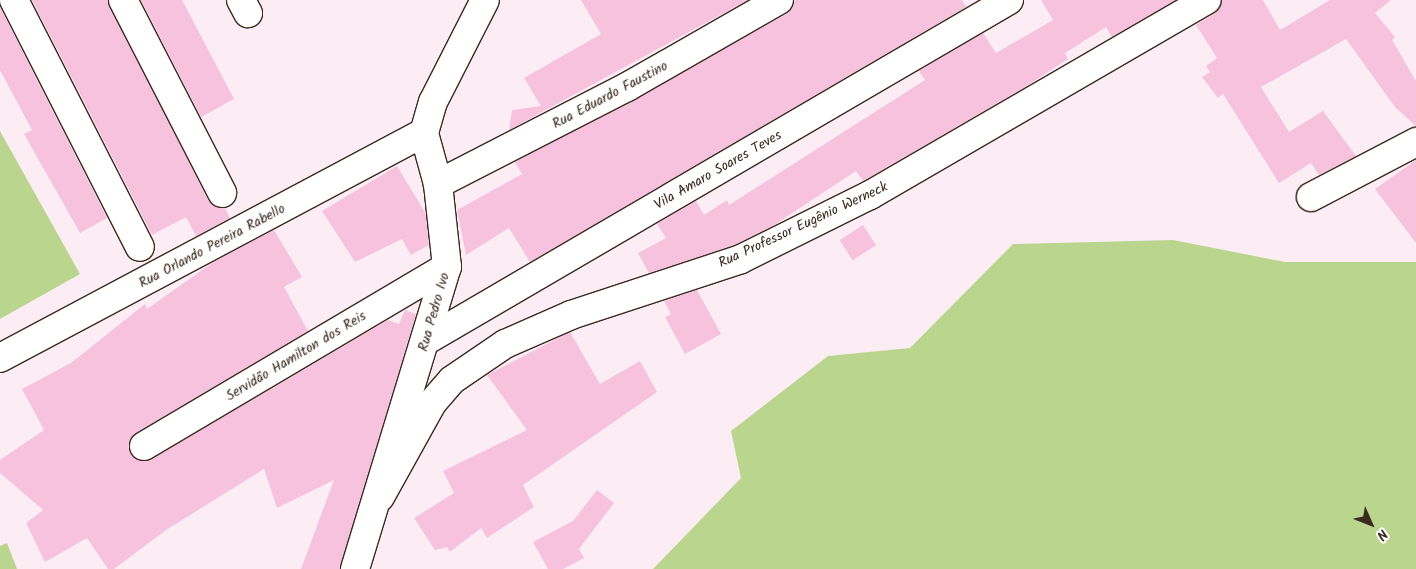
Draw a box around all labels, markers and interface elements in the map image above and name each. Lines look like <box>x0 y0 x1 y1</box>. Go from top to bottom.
street label: Rua Eduardo Faustino <box>549 57 671 133</box>
street label: Vila Amaro Soares Teves <box>651 127 785 213</box>
street label: Rua Professor Eugênio Werneck <box>716 178 890 272</box>
street label: Rua Orlando Pereira Rabello <box>136 200 288 292</box>
street label: Rua Pedro Ivo <box>415 271 453 353</box>
street label: Servidão Hamilton dos Reis <box>223 307 369 405</box>
north arrow <box>1346 499 1396 549</box>
text: N <box>1371 524 1393 545</box>

